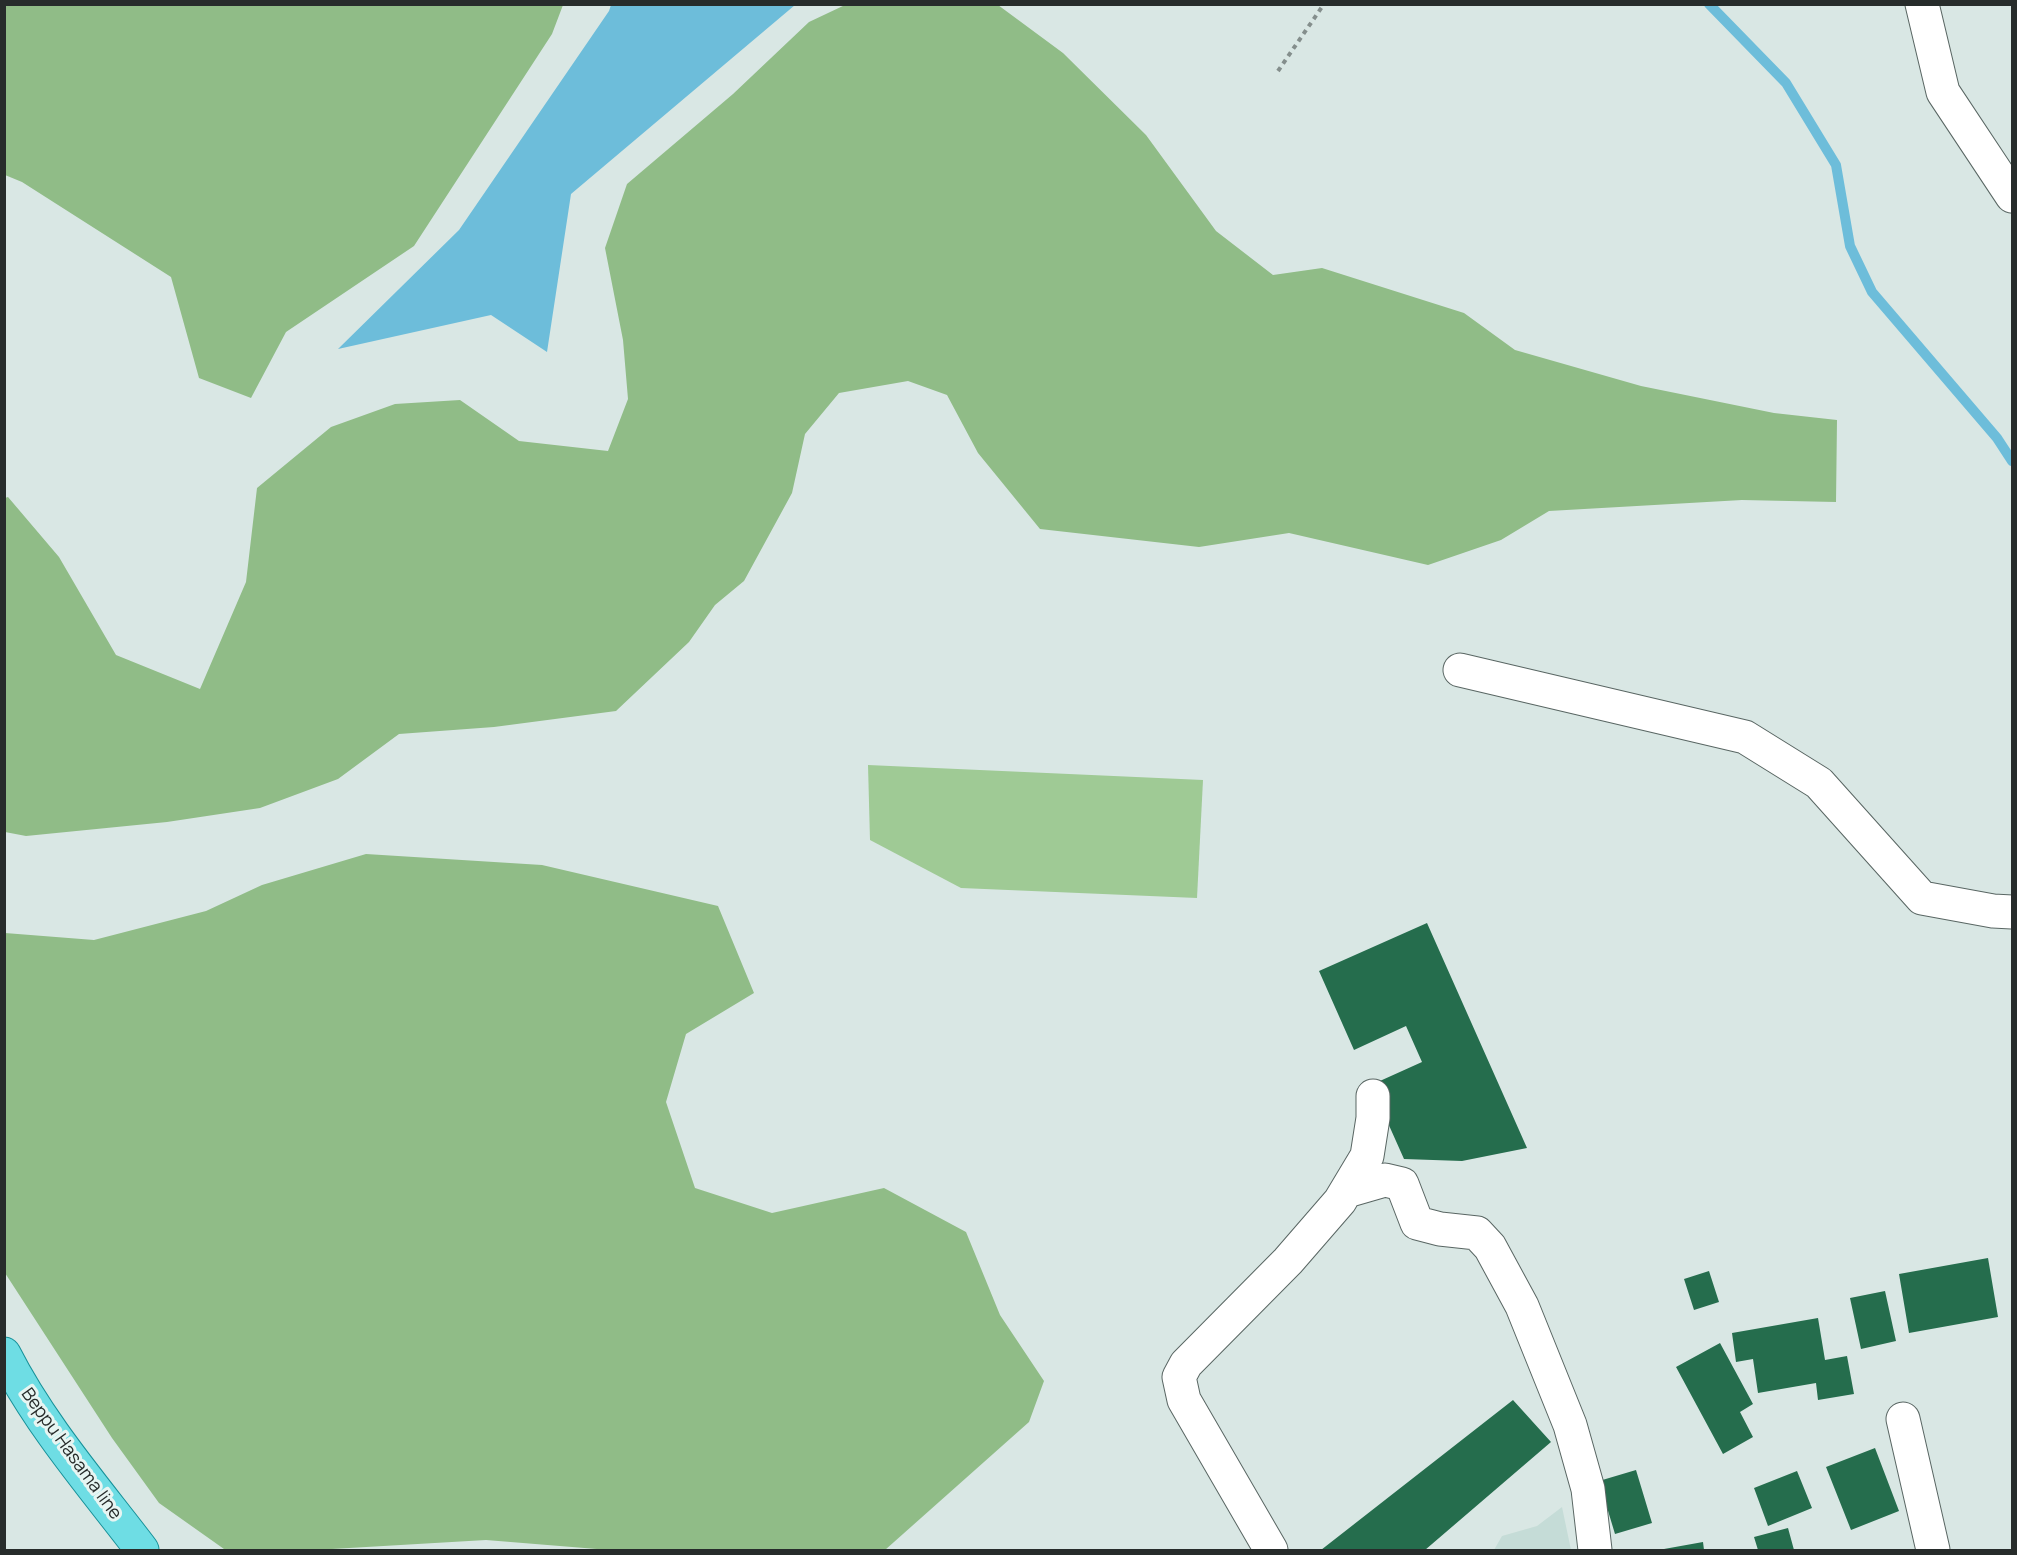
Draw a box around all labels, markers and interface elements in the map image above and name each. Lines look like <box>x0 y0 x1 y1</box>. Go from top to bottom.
street label: Beppu Hasama line <box>16 1384 126 1524</box>

